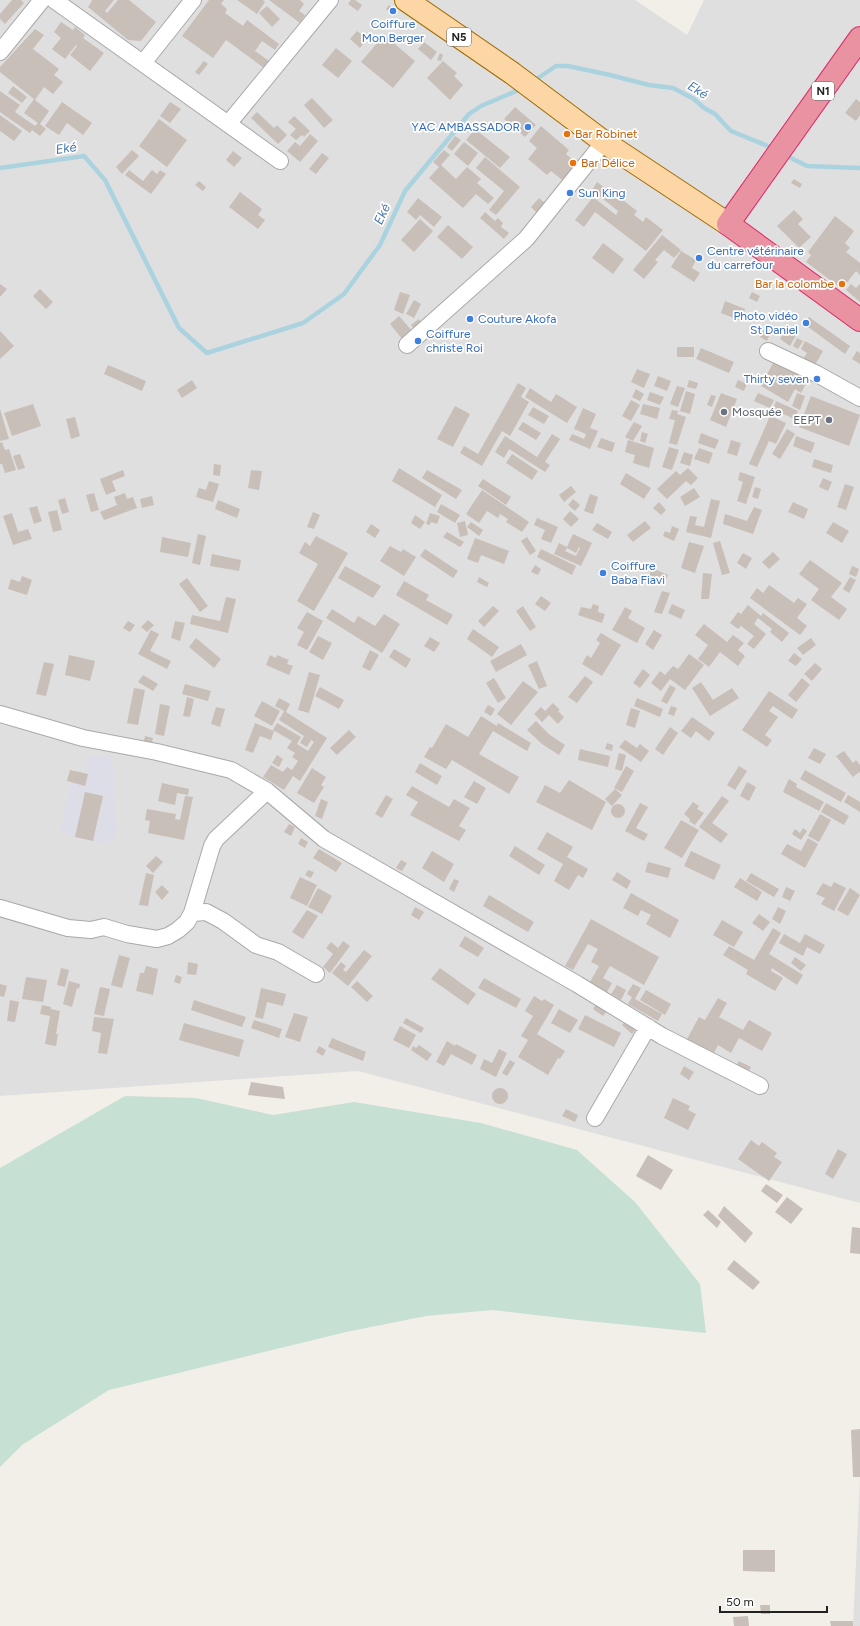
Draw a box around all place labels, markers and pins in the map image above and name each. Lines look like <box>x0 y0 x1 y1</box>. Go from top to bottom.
marker: Coiffure Mon Berger <box>388 6 398 16</box>
place label: Coiffure Mon Berger <box>362 17 424 45</box>
place label: YAC AMBASSADOR <box>412 120 520 134</box>
marker: YAC AMBASSADOR <box>523 122 533 132</box>
place label: Bar Robinet <box>575 127 638 141</box>
marker: Bar Robinet <box>562 129 572 139</box>
place label: Bar Délice <box>581 156 635 170</box>
marker: Bar Délice <box>568 158 578 168</box>
place label: Sun King <box>578 186 626 200</box>
marker: Sun King <box>565 188 575 198</box>
place label: Centre vétérinaire du carrefour <box>707 244 804 272</box>
marker: Centre vétérinaire du carrefour <box>694 253 704 263</box>
place label: Bar la colombe <box>755 277 834 291</box>
marker: Bar la colombe <box>837 279 847 289</box>
place label: Photo vidéo St Daniel <box>733 309 798 337</box>
place label: Couture Akofa <box>478 312 556 326</box>
marker: Couture Akofa <box>465 314 475 324</box>
marker: Photo vidéo St Daniel <box>801 318 811 328</box>
place label: Coiffure christe Roi <box>426 327 483 355</box>
marker: Coiffure christe Roi <box>413 336 423 346</box>
place label: Thirty seven <box>744 372 809 386</box>
marker: Thirty seven <box>812 374 822 384</box>
place label: Mosquée <box>732 405 782 419</box>
marker: Mosquée <box>719 407 729 417</box>
place label: EEPT <box>793 413 821 427</box>
marker: EEPT <box>824 415 834 425</box>
place label: Coiffure Baba Fiavi <box>611 559 665 587</box>
marker: Coiffure Baba Fiavi <box>598 568 608 578</box>

